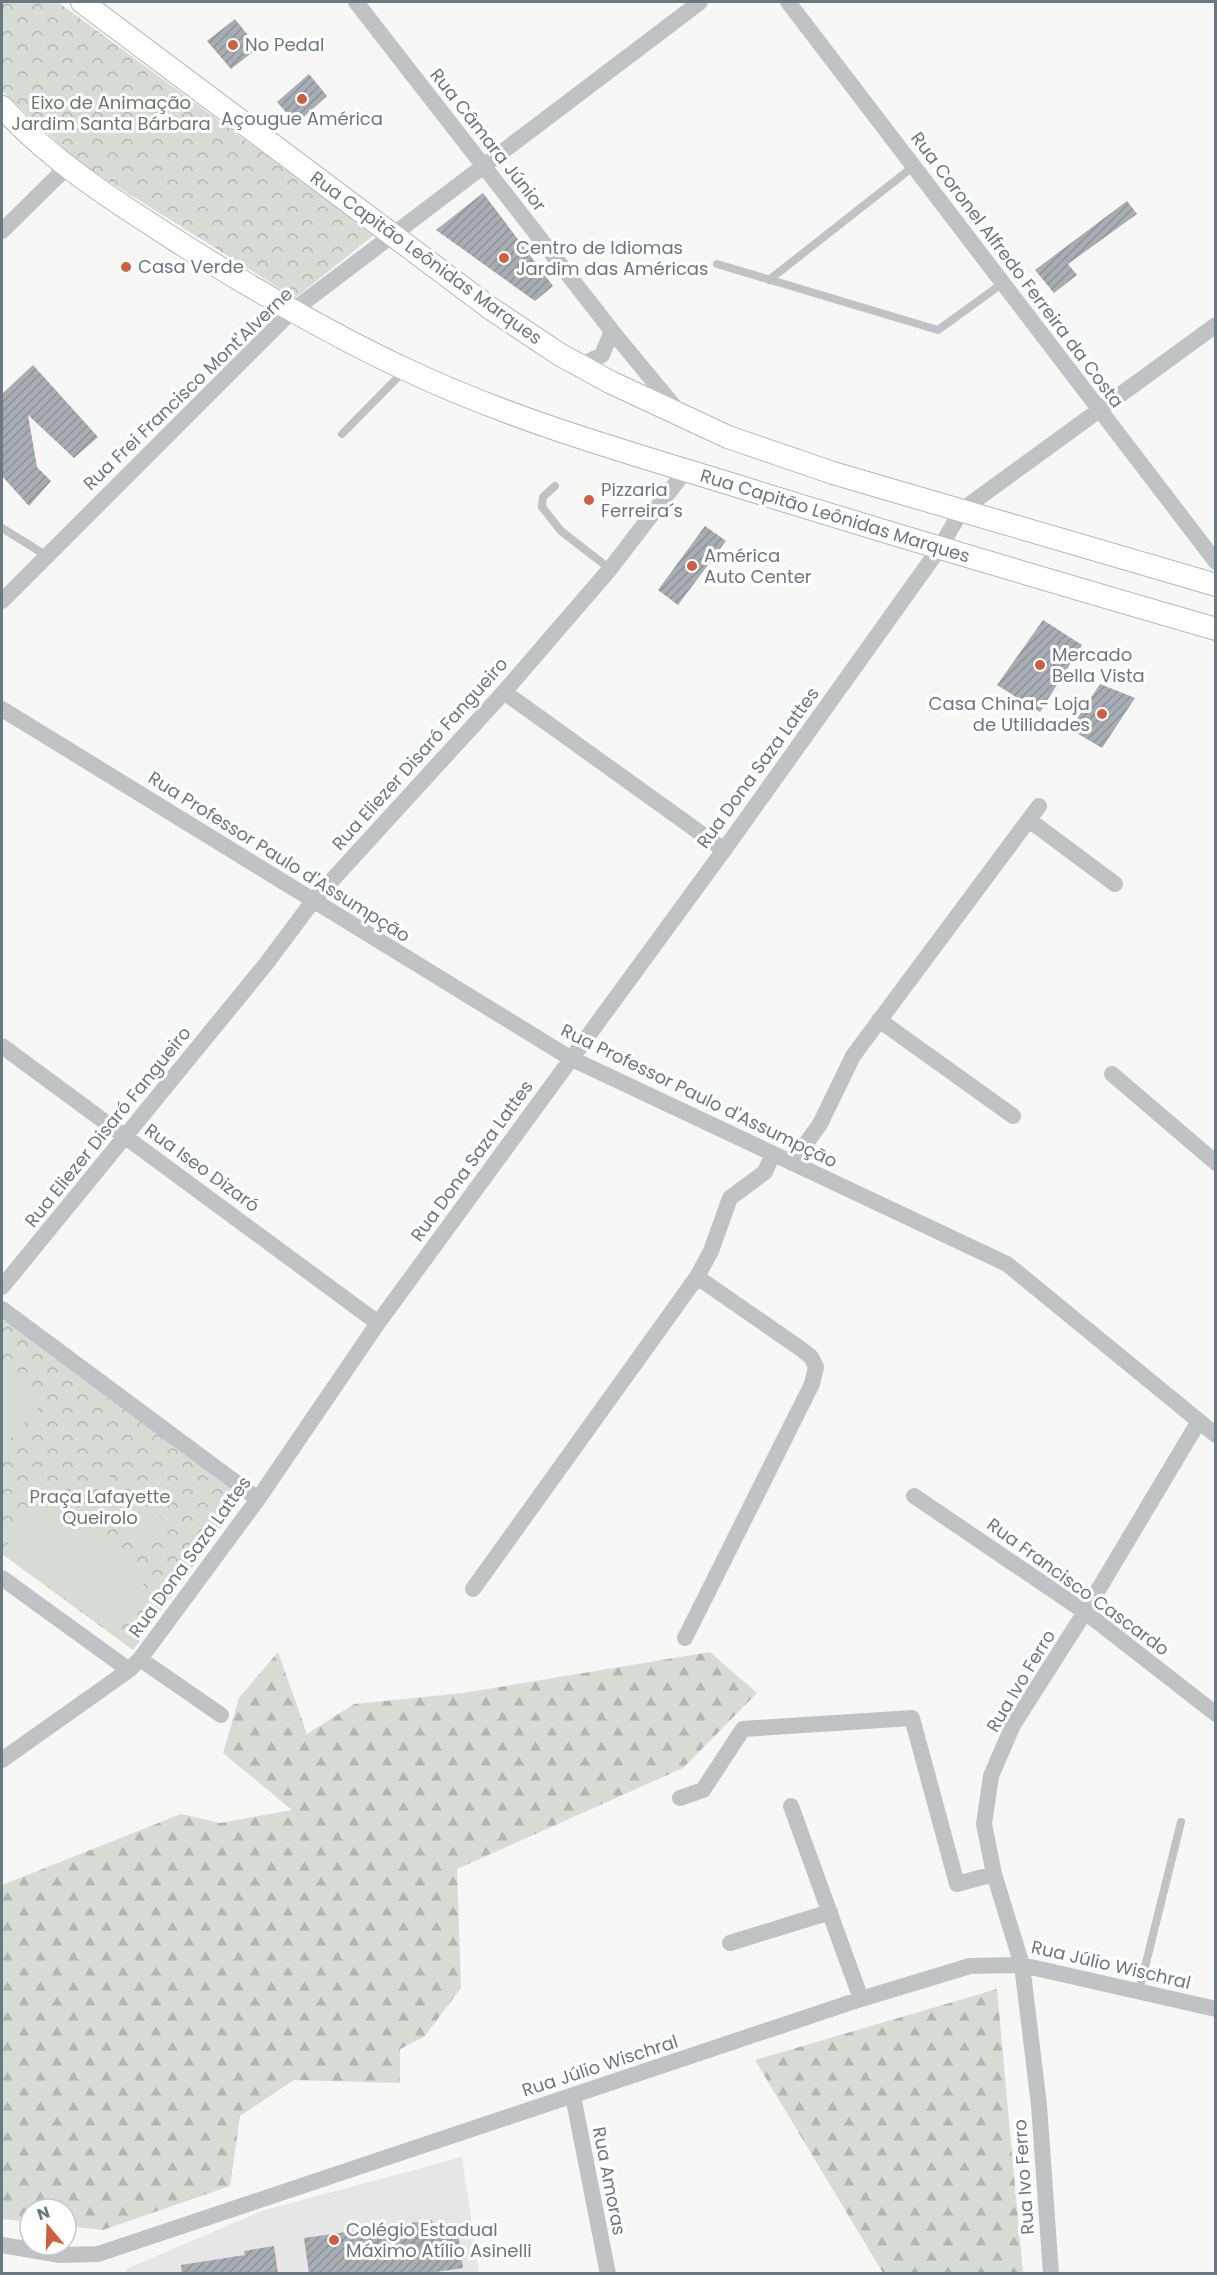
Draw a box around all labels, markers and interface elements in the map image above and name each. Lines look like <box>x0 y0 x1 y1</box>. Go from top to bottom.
place label: No Pedal <box>245 32 324 57</box>
marker: No Pedal <box>226 38 240 52</box>
street label: Rua Câmara Júnior <box>425 63 552 217</box>
park label: Eixo de Animação Jardim Santa Bárbara <box>11 90 211 136</box>
marker: Açougue América <box>295 92 309 106</box>
place label: Açougue América <box>221 106 383 131</box>
street label: Rua Coronel Alfredo Ferreira da Costa <box>905 127 1130 413</box>
street label: Rua Capitão Leônidas Marques <box>305 165 547 350</box>
place label: Centro de Idiomas Jardim das Américas <box>516 235 708 281</box>
marker: Centro de Idiomas Jardim das Américas <box>497 251 511 265</box>
place label: Casa Verde <box>138 254 244 279</box>
marker: Casa Verde <box>119 260 133 274</box>
street label: Rua Frei Francisco Mont'Alverne <box>77 282 298 496</box>
street label: Rua Capitão Leônidas Marques <box>697 463 973 569</box>
place label: Pizzaria Ferreira´s <box>601 477 683 523</box>
marker: Pizzaria Ferreira´s <box>582 493 596 507</box>
place label: América Auto Center <box>704 543 812 589</box>
marker: América Auto Center <box>685 559 699 573</box>
place label: Mercado Bella Vista <box>1052 642 1145 688</box>
street label: Rua Eliezer Disaró Fangueiro <box>326 652 513 856</box>
marker: Mercado Bella Vista <box>1033 658 1047 672</box>
street label: Rua Dona Saza Lattes <box>691 682 825 853</box>
place label: Casa China - Loja de Utilidades <box>929 691 1090 737</box>
marker: Casa China - Loja de Utilidades <box>1095 707 1109 721</box>
street label: Rua Professor Paulo d'Assumpção <box>143 765 415 948</box>
street label: Rua Professor Paulo d'Assumpção <box>557 1018 842 1174</box>
street label: Rua Eliezer Disaró Fangueiro <box>19 1021 196 1232</box>
street label: Rua Dona Saza Lattes <box>405 1075 539 1246</box>
street label: Rua Iseo Dizaró <box>140 1117 265 1218</box>
street label: Rua Dona Saza Lattes <box>123 1471 257 1642</box>
park label: Praça Lafayette Queirolo <box>30 1484 170 1530</box>
street label: Rua Francisco Cascardo <box>982 1512 1175 1661</box>
street label: Rua Ivo Ferro <box>980 1625 1061 1737</box>
street label: Rua Júlio Wischral <box>1029 1934 1193 1995</box>
street label: Rua Júlio Wischral <box>519 2028 681 2103</box>
street label: Rua Ivo Ferro <box>1007 2119 1040 2236</box>
street label: Rua Amoras <box>587 2125 632 2237</box>
north arrow <box>18 2197 78 2257</box>
text: N <box>34 2200 53 2226</box>
place label: Colégio Estadual Máximo Atílio Asinelli <box>346 2217 532 2263</box>
marker: Colégio Estadual Máximo Atílio Asinelli <box>327 2233 341 2247</box>

